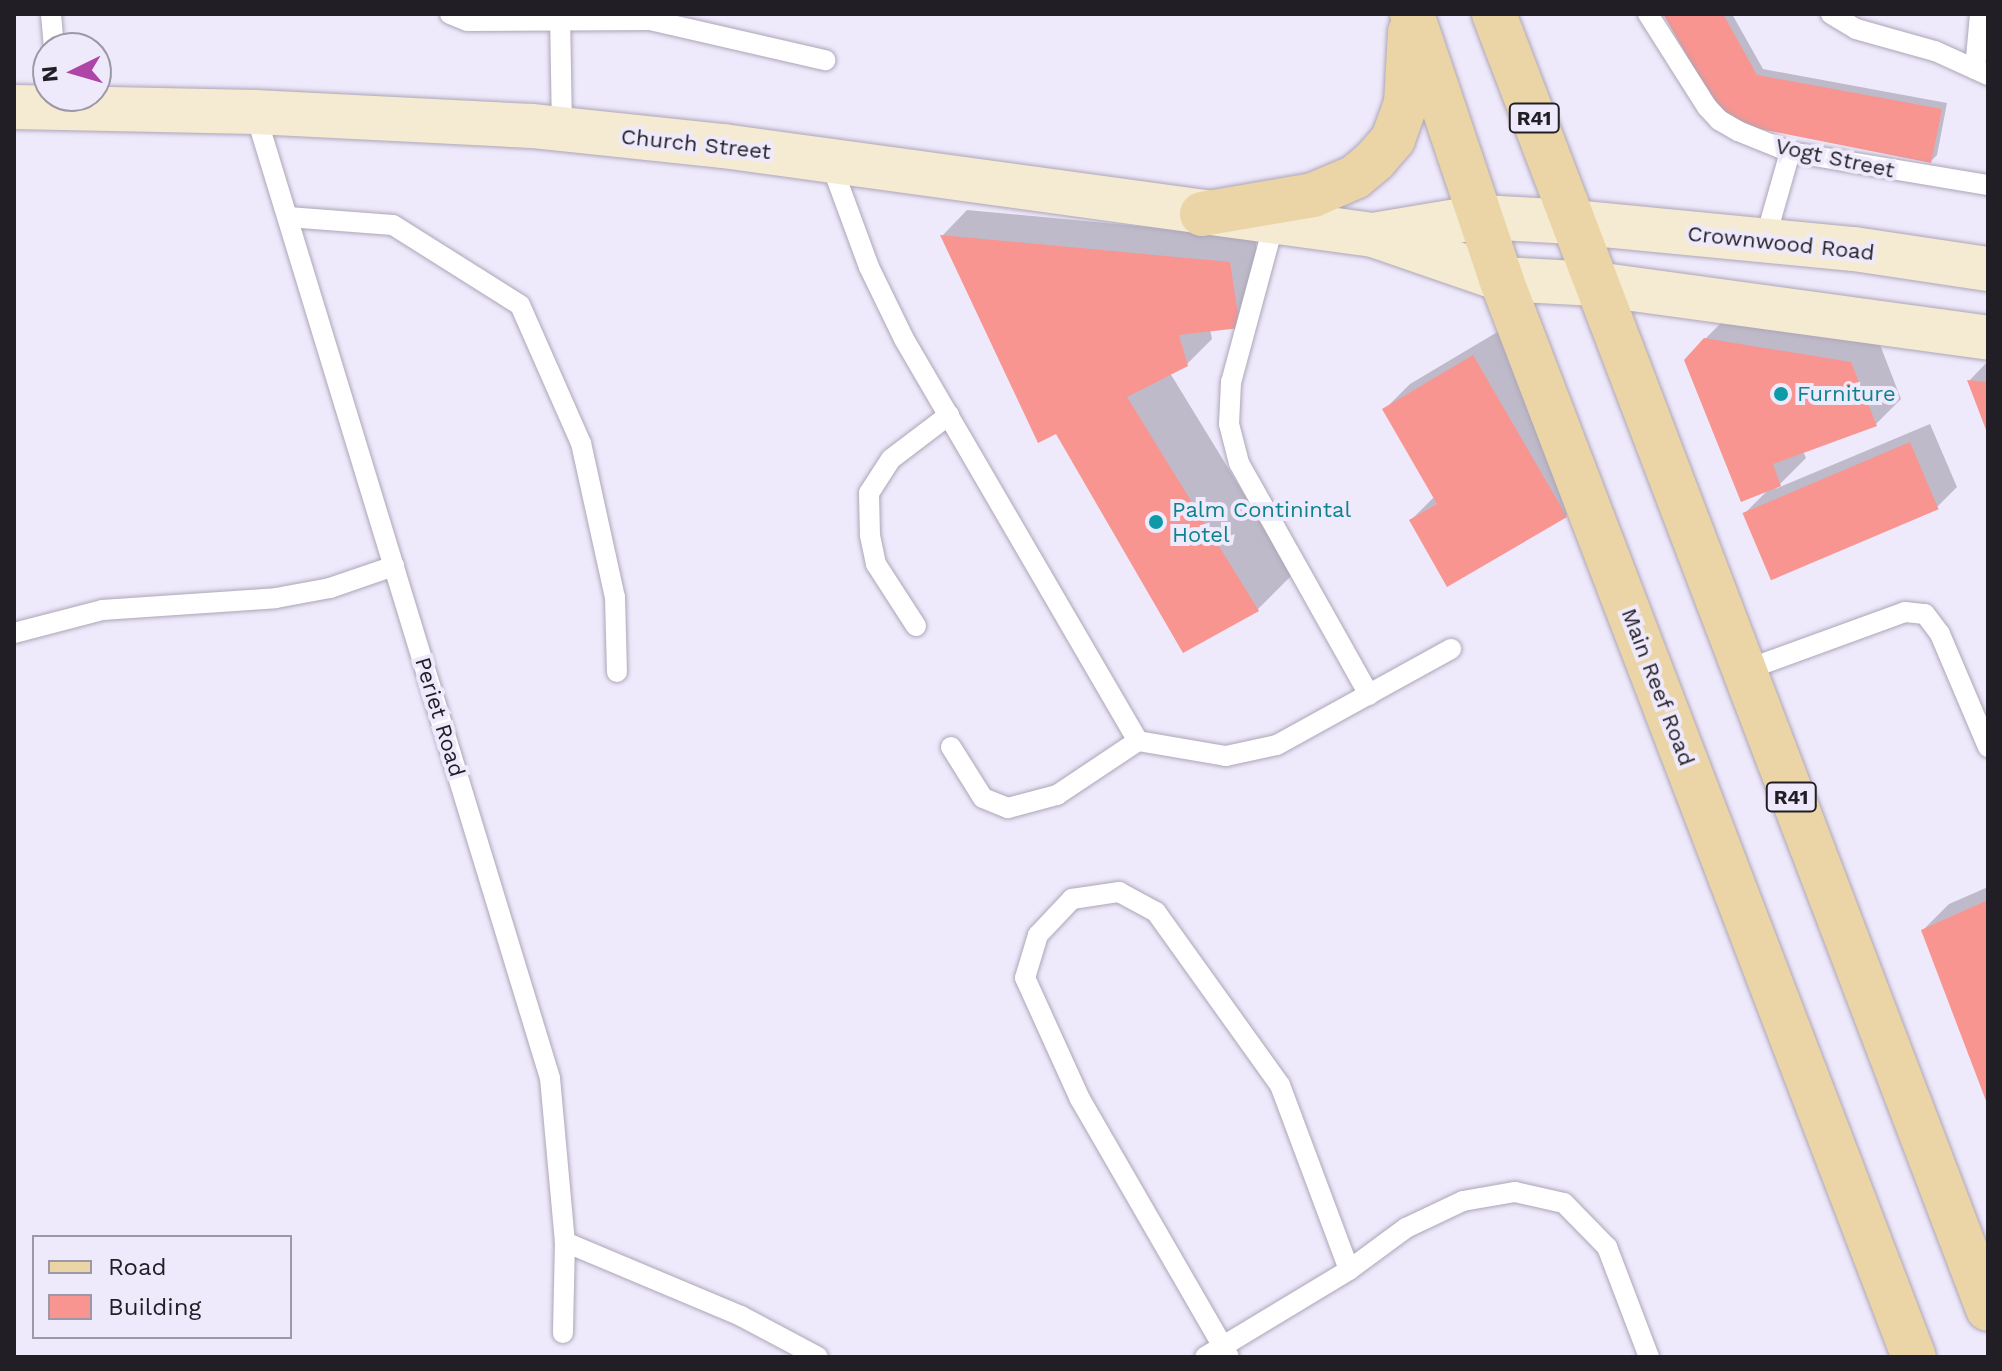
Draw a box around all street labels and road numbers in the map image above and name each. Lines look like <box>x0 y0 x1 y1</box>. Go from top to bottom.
road number: R41 <box>1508 102 1560 134</box>
street label: Church Street <box>620 123 772 165</box>
street label: Vogt Street <box>1773 133 1897 183</box>
street label: Crownwood Road <box>1686 220 1876 266</box>
street label: Main Reef Road <box>1616 604 1700 770</box>
street label: Periet Road <box>409 654 471 780</box>
road number: R41 <box>1765 781 1817 813</box>

